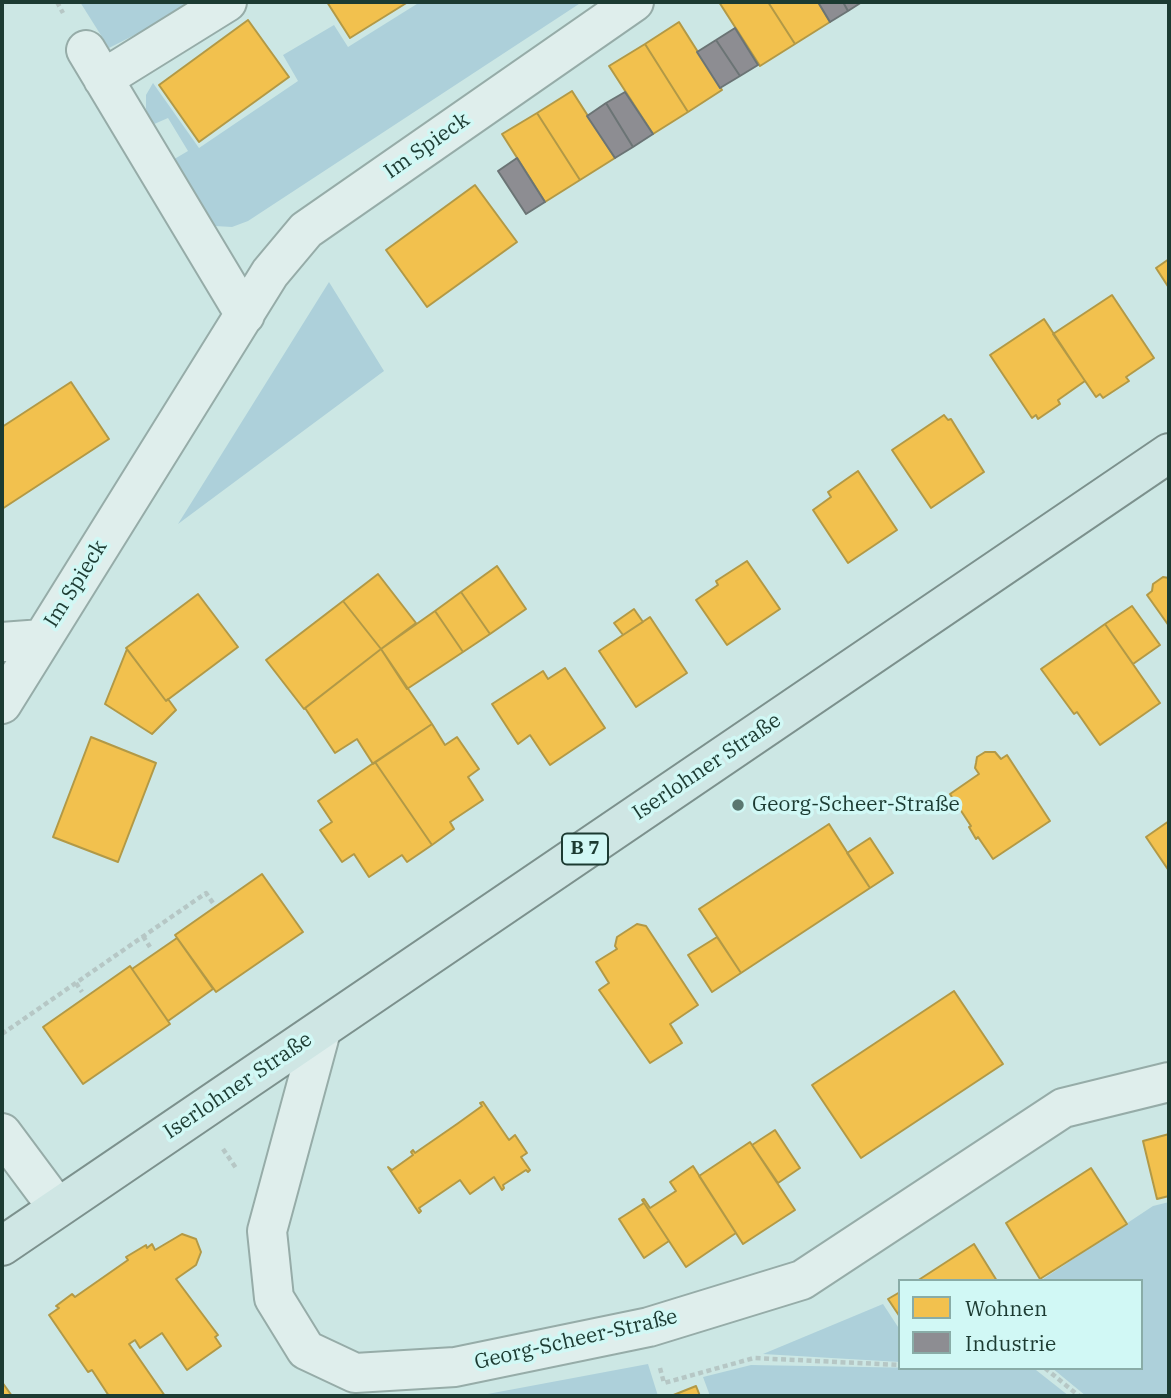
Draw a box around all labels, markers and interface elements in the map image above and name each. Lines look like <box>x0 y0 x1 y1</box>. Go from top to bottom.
street label: Im Spieck <box>380 108 474 184</box>
street label: Im Spieck <box>39 536 113 632</box>
street label: Iserlohner Straße <box>628 708 786 826</box>
place label: Georg-Scheer-Straße <box>752 792 960 818</box>
marker: Georg-Scheer-Straße <box>730 797 746 813</box>
road number: B 7 <box>562 834 608 864</box>
street label: Iserlohner Straße <box>159 1027 317 1145</box>
legend <box>898 1279 1143 1370</box>
text: Wohnen <box>965 1294 1047 1322</box>
street label: Georg-Scheer-Straße <box>472 1304 680 1376</box>
text: Industrie <box>965 1329 1056 1357</box>

